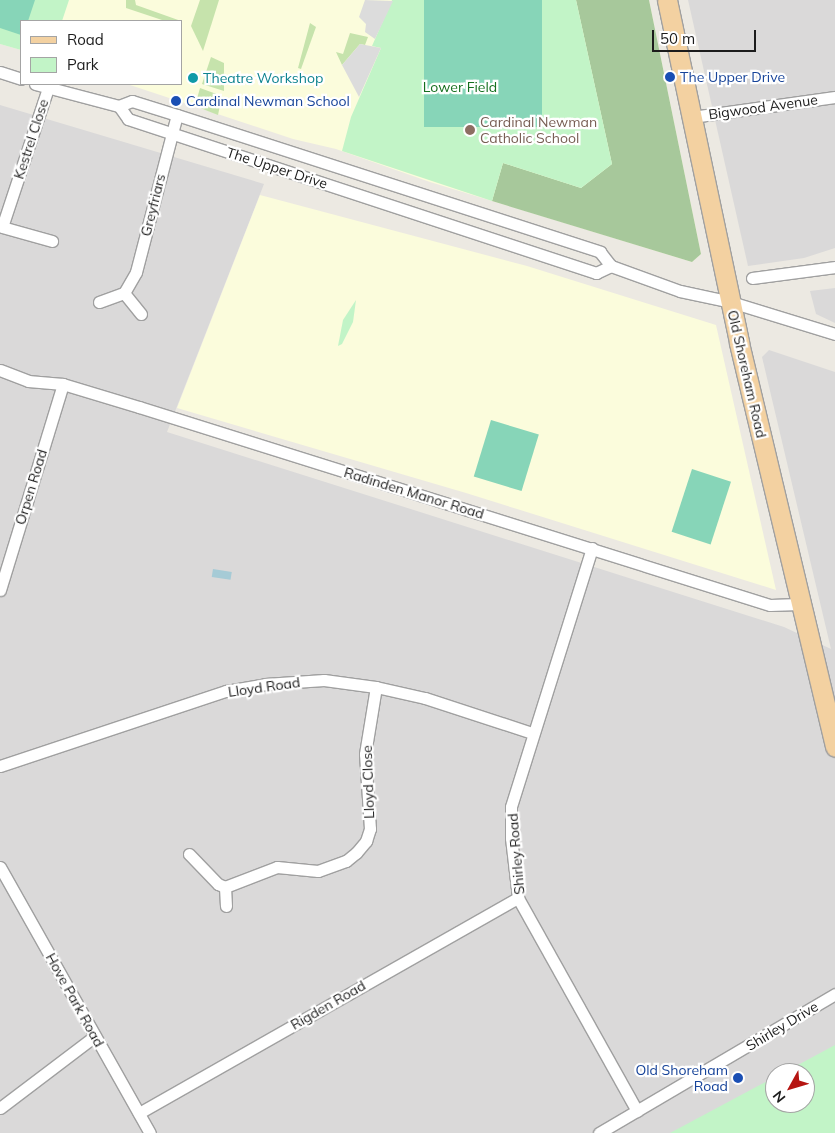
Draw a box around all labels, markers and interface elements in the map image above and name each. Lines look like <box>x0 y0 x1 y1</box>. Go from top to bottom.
legend <box>20 20 182 85</box>
scale bar <box>655 20 759 52</box>
text: 50 m <box>660 29 695 48</box>
text: Road <box>67 30 104 49</box>
text: Park <box>67 55 99 74</box>
place label: The Upper Drive <box>680 69 785 85</box>
place label: Theatre Workshop <box>203 70 323 86</box>
marker: The Upper Drive <box>664 71 676 83</box>
marker: Theatre Workshop <box>187 72 199 84</box>
park label: Lower Field <box>423 79 497 95</box>
street label: Bigwood Avenue <box>707 91 819 123</box>
place label: Cardinal Newman School <box>186 93 350 109</box>
marker: Cardinal Newman School <box>170 95 182 107</box>
street label: Kestrel Close <box>10 97 52 181</box>
place label: Cardinal Newman Catholic School <box>480 114 597 146</box>
marker: Cardinal Newman Catholic School <box>464 124 476 136</box>
street label: The Upper Drive <box>224 144 330 192</box>
street label: Greyfriars <box>137 172 169 238</box>
street label: Old Shoreham Road <box>724 308 770 440</box>
street label: Orpen Road <box>12 447 50 527</box>
street label: Radinden Manor Road <box>342 464 486 522</box>
street label: Lloyd Road <box>227 674 301 700</box>
street label: Lloyd Close <box>358 745 378 819</box>
street label: Shirley Road <box>504 813 528 895</box>
street label: Hove Park Road <box>42 950 108 1050</box>
street label: Rigden Road <box>288 977 368 1033</box>
street label: Shirley Drive <box>743 998 821 1054</box>
place label: Old Shoreham Road <box>635 1062 728 1094</box>
north arrow <box>765 1063 815 1113</box>
marker: Old Shoreham Road <box>732 1072 744 1084</box>
text: N <box>769 1087 789 1107</box>

